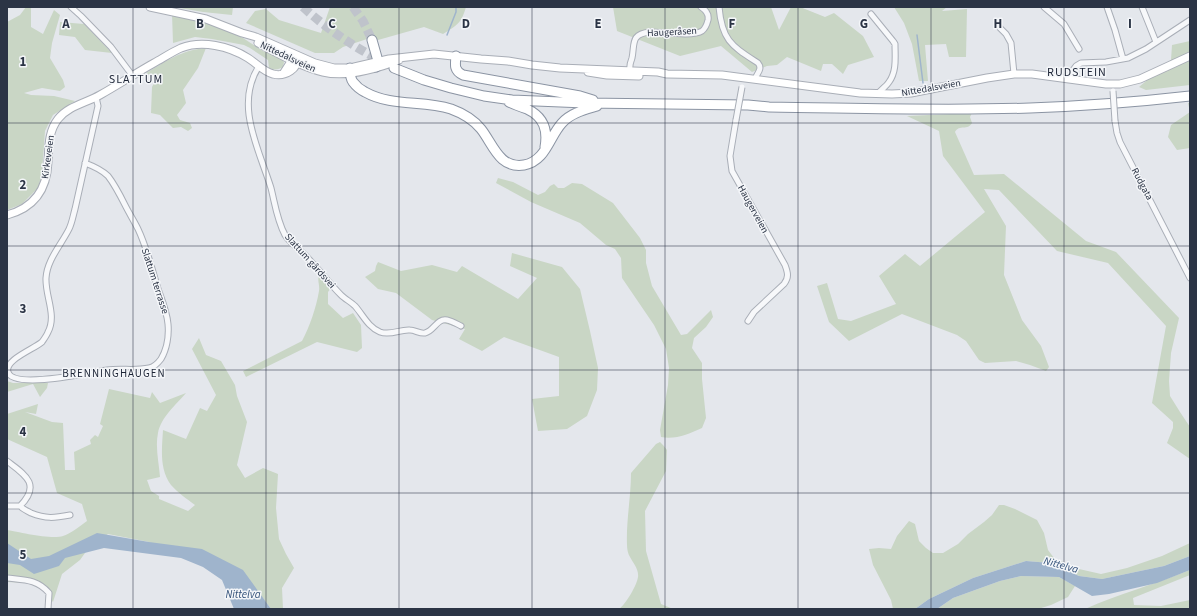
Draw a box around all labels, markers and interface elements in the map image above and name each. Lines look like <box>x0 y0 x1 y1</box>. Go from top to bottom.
text: A <box>61 15 70 33</box>
text: B <box>196 15 204 33</box>
text: C <box>328 15 336 33</box>
text: D <box>462 15 470 33</box>
text: E <box>594 15 602 33</box>
text: F <box>729 15 736 33</box>
text: G <box>860 15 868 33</box>
text: H <box>994 15 1002 33</box>
text: I <box>1128 15 1132 33</box>
street label: Haugeråsen <box>647 24 697 40</box>
street label: Nittedalsveien <box>258 38 318 76</box>
text: 1 <box>20 53 27 71</box>
district label: RUDSTEIN <box>1047 64 1107 81</box>
district label: SLATTUM <box>109 71 163 88</box>
street label: Nittedalsveien <box>900 76 962 100</box>
street label: Kirkeveien <box>38 134 58 180</box>
street label: Rudgata <box>1128 165 1156 203</box>
text: 2 <box>20 176 27 194</box>
street label: Haugerveien <box>734 182 772 236</box>
street label: Slattum gårdsvei <box>281 230 339 292</box>
street label: Slattum terrasse <box>138 246 172 316</box>
text: 3 <box>20 300 27 318</box>
district label: BRENNINGHAUGEN <box>62 366 166 381</box>
text: 4 <box>20 423 27 441</box>
text: 5 <box>20 546 27 564</box>
water label: Nittelva <box>1042 553 1080 577</box>
water label: Nittelva <box>225 587 261 602</box>

